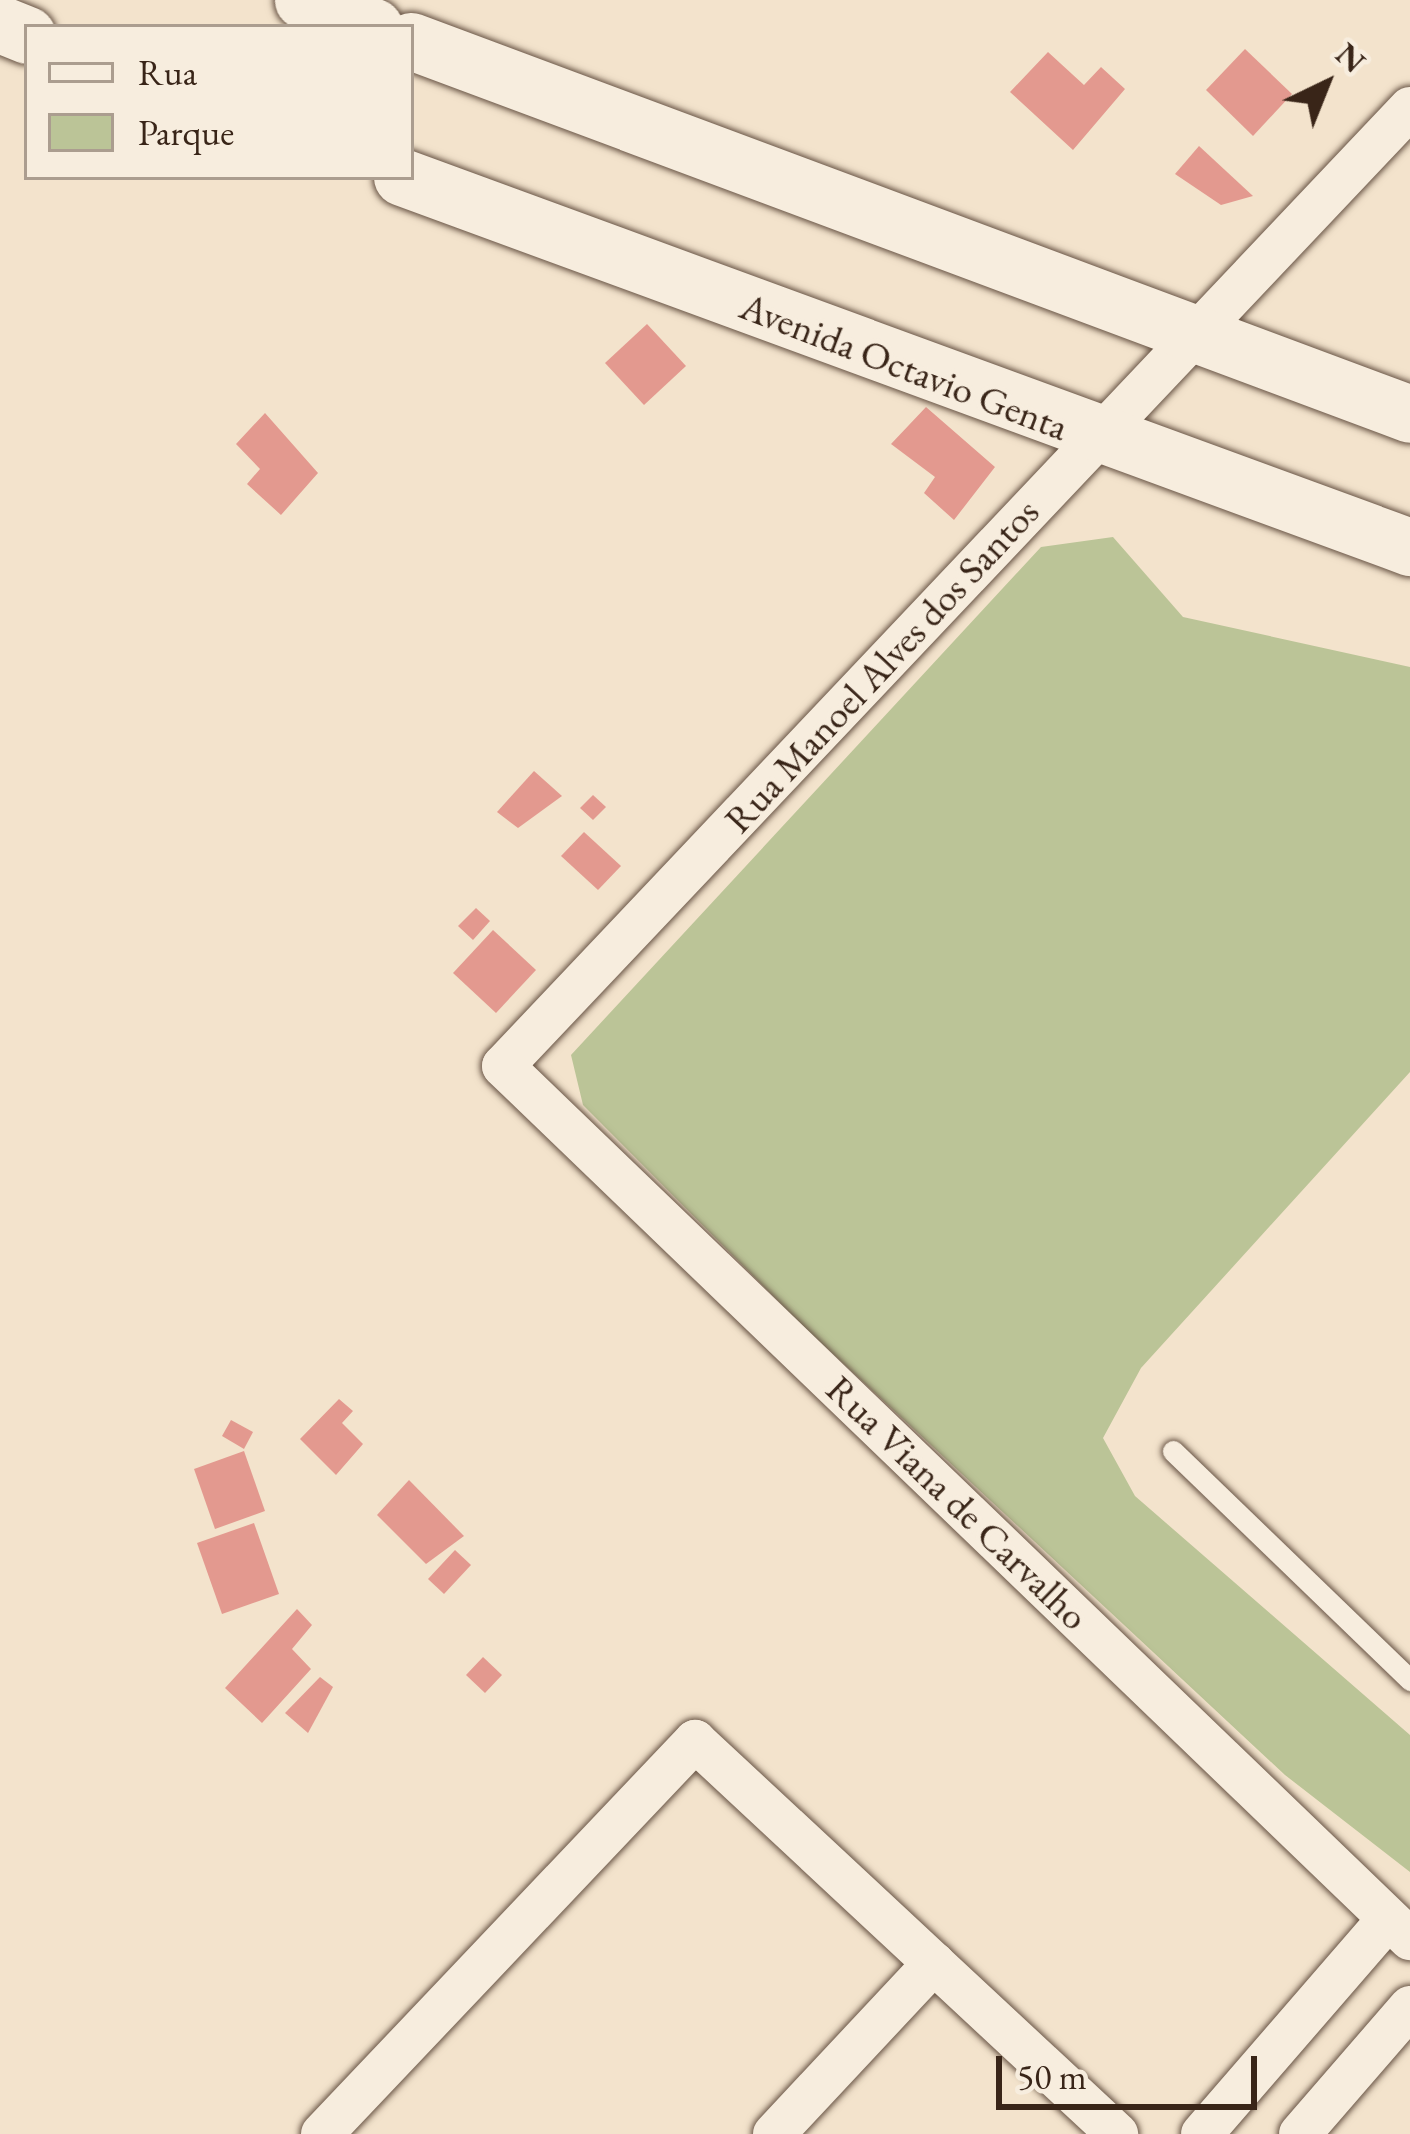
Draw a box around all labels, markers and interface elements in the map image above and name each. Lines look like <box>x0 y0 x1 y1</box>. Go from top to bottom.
legend <box>24 24 414 180</box>
north arrow <box>1266 24 1386 144</box>
text: N <box>1326 32 1375 82</box>
text: Rua <box>138 49 197 96</box>
text: Parque <box>138 109 234 156</box>
street label: Avenida Octavio Genta <box>734 283 1074 451</box>
street label: Rua Manoel Alves dos Santos <box>715 489 1049 843</box>
street label: Rua Viana de Carvalho <box>816 1366 1098 1640</box>
scale bar <box>1002 2032 1263 2106</box>
text: 50 m <box>1017 2053 1087 2100</box>

